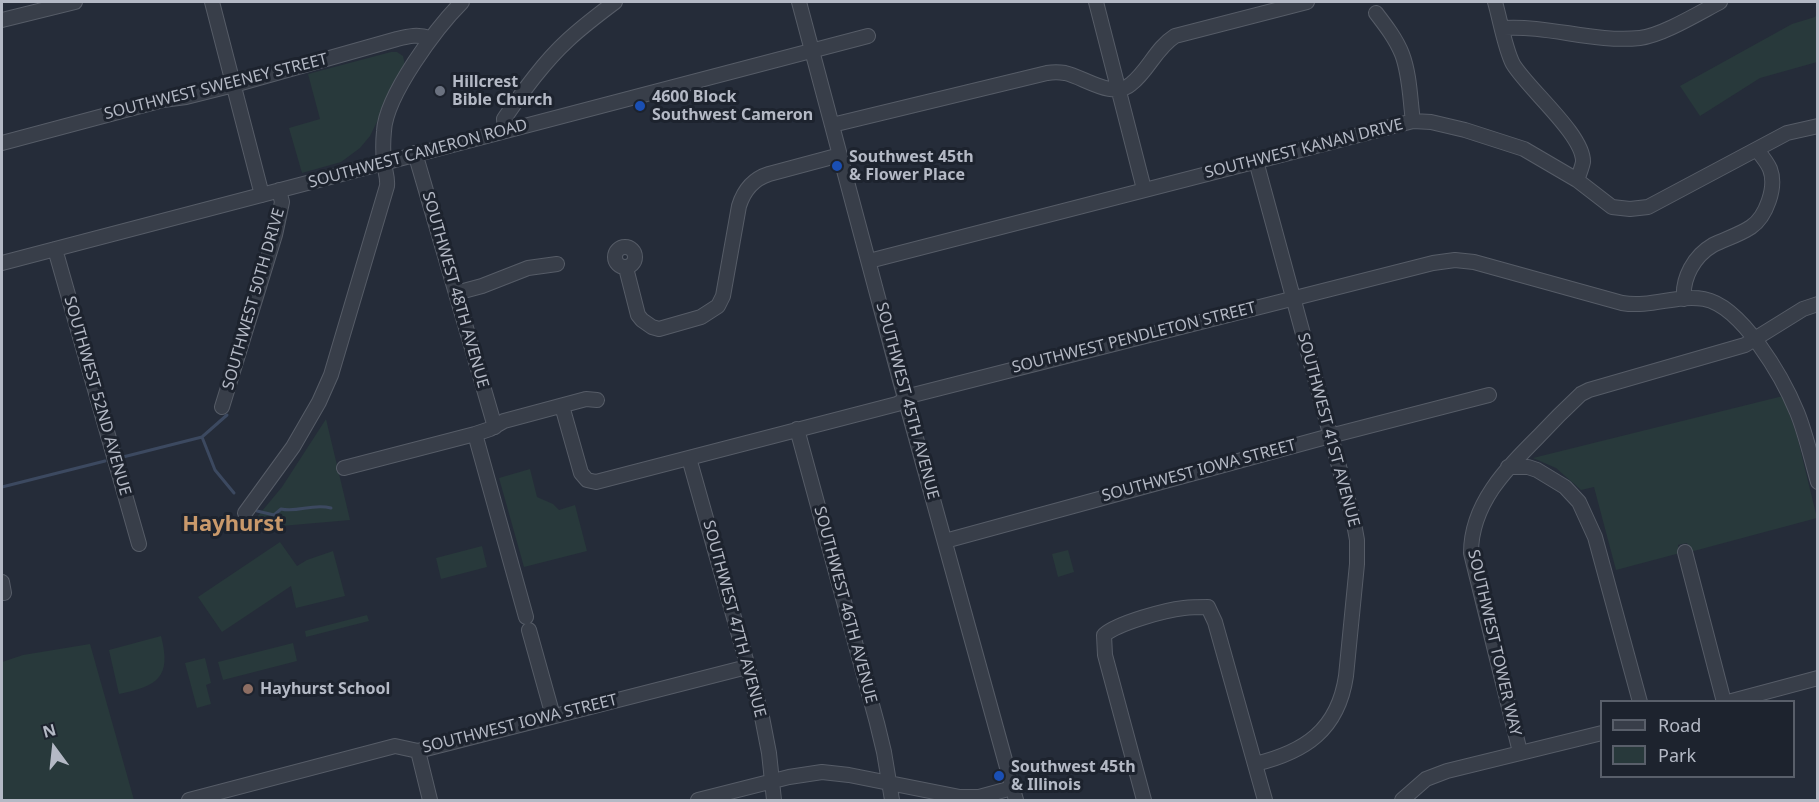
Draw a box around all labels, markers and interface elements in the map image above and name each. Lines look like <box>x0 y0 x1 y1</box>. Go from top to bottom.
street label: SOUTHWEST SWEENEY STREET <box>102 50 330 124</box>
place label: Hillcrest Bible Church <box>452 72 553 110</box>
marker: Hillcrest Bible Church <box>433 84 447 98</box>
place label: 4600 Block Southwest Cameron <box>652 87 813 125</box>
marker: 4600 Block Southwest Cameron <box>633 99 647 113</box>
street label: SOUTHWEST CAMERON ROAD <box>306 115 530 193</box>
street label: SOUTHWEST KANAN DRIVE <box>1203 115 1405 183</box>
place label: Southwest 45th & Flower Place <box>849 147 974 185</box>
marker: Southwest 45th & Flower Place <box>830 159 844 173</box>
street label: SOUTHWEST 48TH AVENUE <box>418 190 492 390</box>
street label: SOUTHWEST 50TH DRIVE <box>219 206 289 392</box>
street label: SOUTHWEST 52ND AVENUE <box>59 294 135 498</box>
street label: SOUTHWEST PENDLETON STREET <box>1010 298 1258 378</box>
street label: SOUTHWEST 45TH AVENUE <box>871 300 943 502</box>
street label: SOUTHWEST 41ST AVENUE <box>1293 331 1363 529</box>
street label: SOUTHWEST IOWA STREET <box>1100 436 1298 506</box>
street label: SOUTHWEST 46TH AVENUE <box>809 504 881 706</box>
district label: Hayhurst <box>182 512 284 538</box>
street label: SOUTHWEST 47TH AVENUE <box>698 518 770 720</box>
street label: SOUTHWEST TOWER WAY <box>1463 548 1525 738</box>
place label: Hayhurst School <box>260 679 390 699</box>
marker: Hayhurst School <box>241 682 255 696</box>
street label: SOUTHWEST IOWA STREET <box>421 690 619 758</box>
legend <box>1600 700 1795 778</box>
text: Road <box>1658 713 1701 737</box>
north arrow <box>24 718 84 778</box>
text: N <box>40 718 58 743</box>
text: Park <box>1658 743 1696 767</box>
place label: Southwest 45th & Illinois <box>1011 757 1136 795</box>
marker: Southwest 45th & Illinois <box>992 769 1006 783</box>

